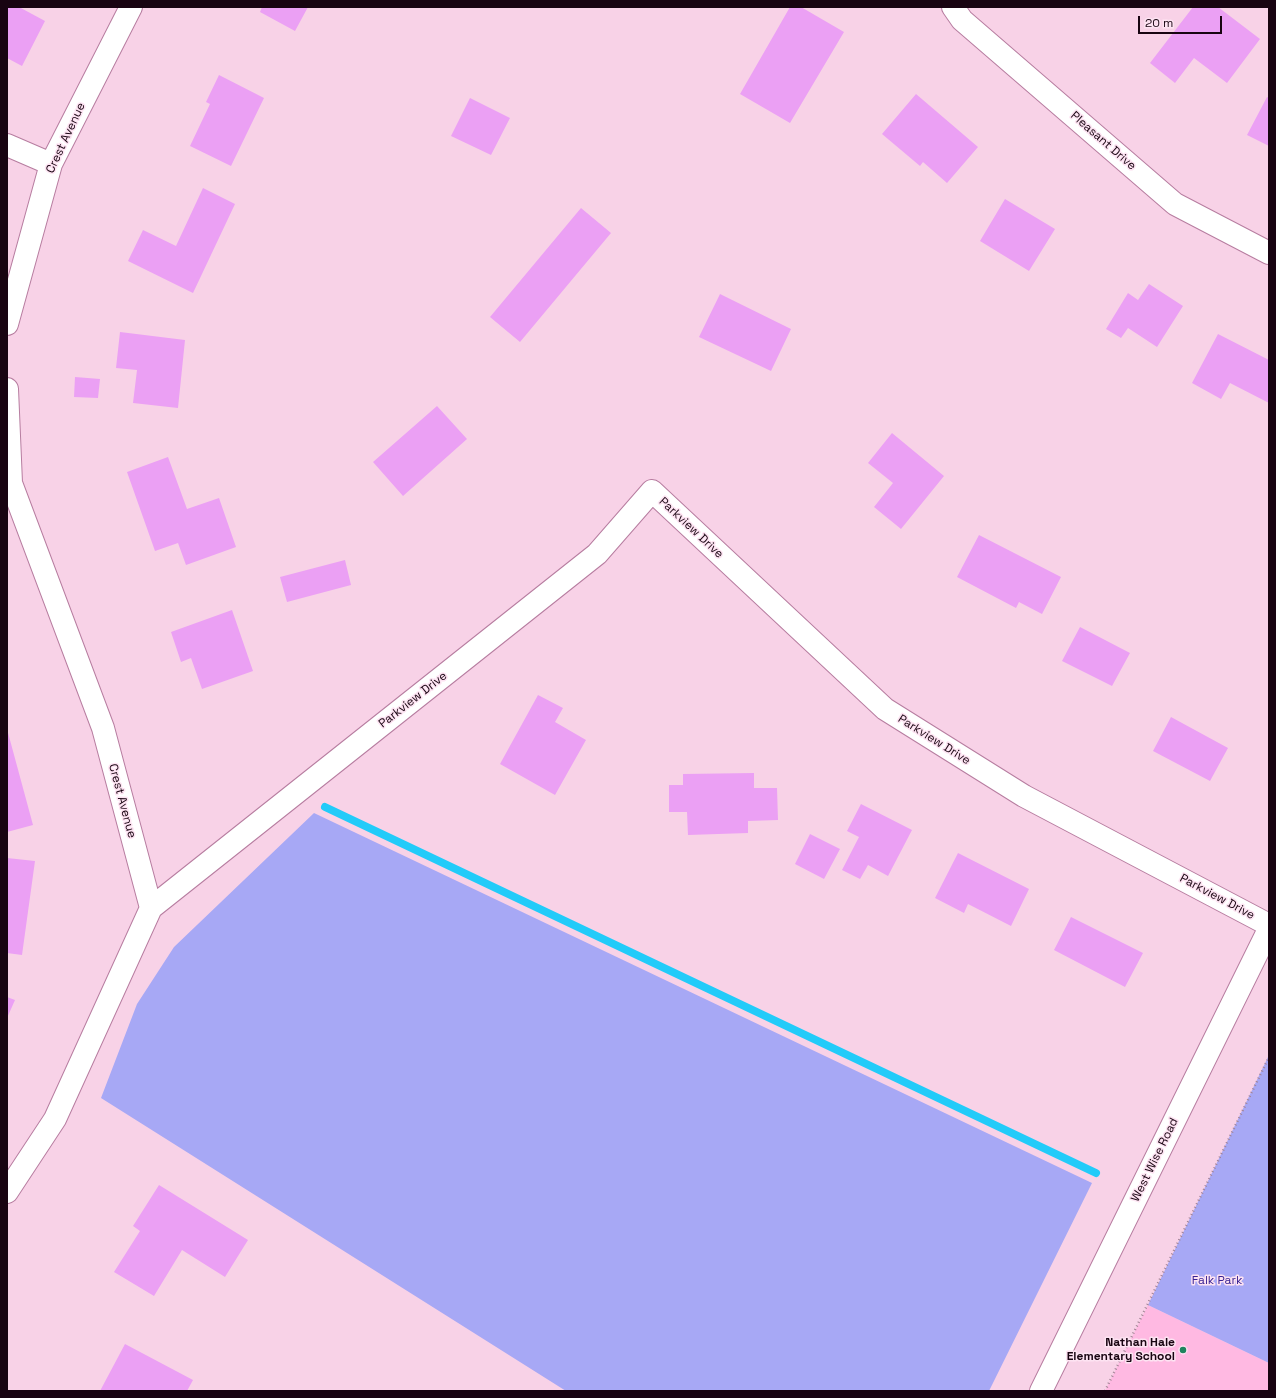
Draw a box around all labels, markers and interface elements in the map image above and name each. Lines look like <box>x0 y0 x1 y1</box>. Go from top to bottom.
scale bar <box>1140 8 1224 34</box>
text: 20 m <box>1145 15 1173 31</box>
street label: Crest Avenue <box>43 100 89 176</box>
street label: Pleasant Drive <box>1067 109 1139 173</box>
street label: Parkview Drive <box>656 495 726 561</box>
street label: Parkview Drive <box>376 669 450 731</box>
street label: Parkview Drive <box>895 712 973 768</box>
street label: Crest Avenue <box>105 762 139 840</box>
street label: Parkview Drive <box>1177 871 1257 923</box>
street label: West Wise Road <box>1128 1116 1182 1204</box>
park label: Falk Park <box>1192 1274 1242 1288</box>
place label: Nathan Hale Elementary School <box>1067 1336 1175 1364</box>
marker: Nathan Hale Elementary School <box>1178 1345 1188 1355</box>

